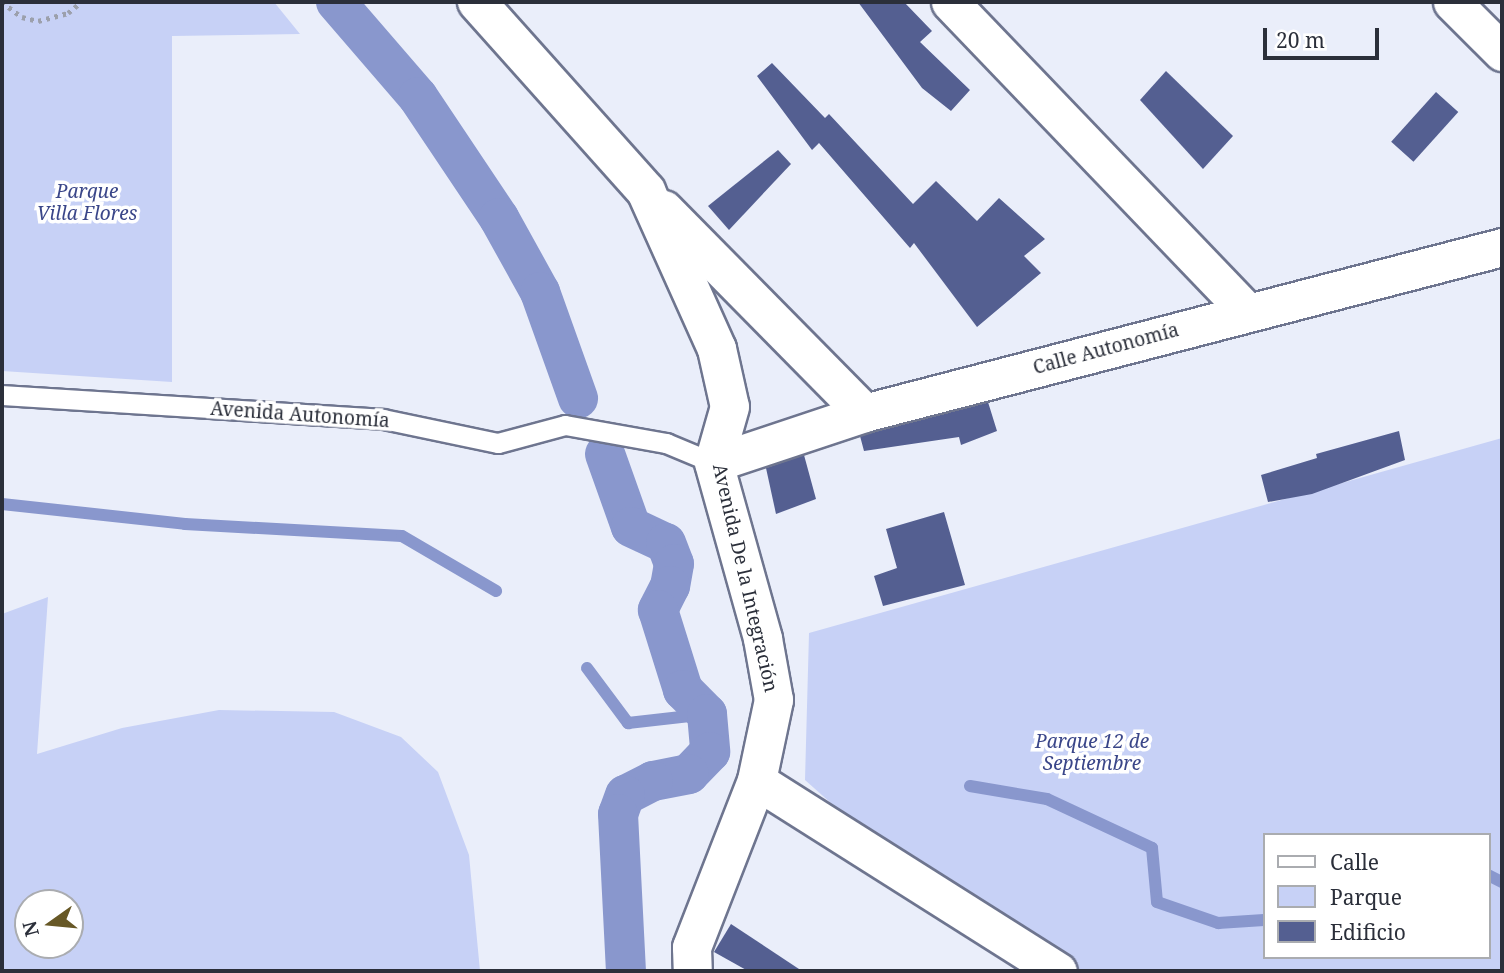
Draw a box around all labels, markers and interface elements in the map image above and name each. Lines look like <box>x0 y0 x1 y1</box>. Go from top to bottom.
scale bar <box>1266 14 1382 58</box>
text: 20 m <box>1276 26 1325 54</box>
park label: Parque Villa Flores <box>37 181 137 225</box>
street label: Calle Autonomía <box>1031 319 1181 379</box>
street label: Avenida Autonomía <box>210 397 390 433</box>
street label: Avenida De la Integración <box>708 462 782 694</box>
park label: Parque 12 de Septiembre <box>1035 731 1149 775</box>
legend <box>1262 833 1490 959</box>
text: Calle <box>1330 848 1379 876</box>
text: Parque <box>1330 883 1402 911</box>
north arrow <box>14 889 84 959</box>
text: N <box>16 918 45 940</box>
text: Edificio <box>1330 918 1406 946</box>

